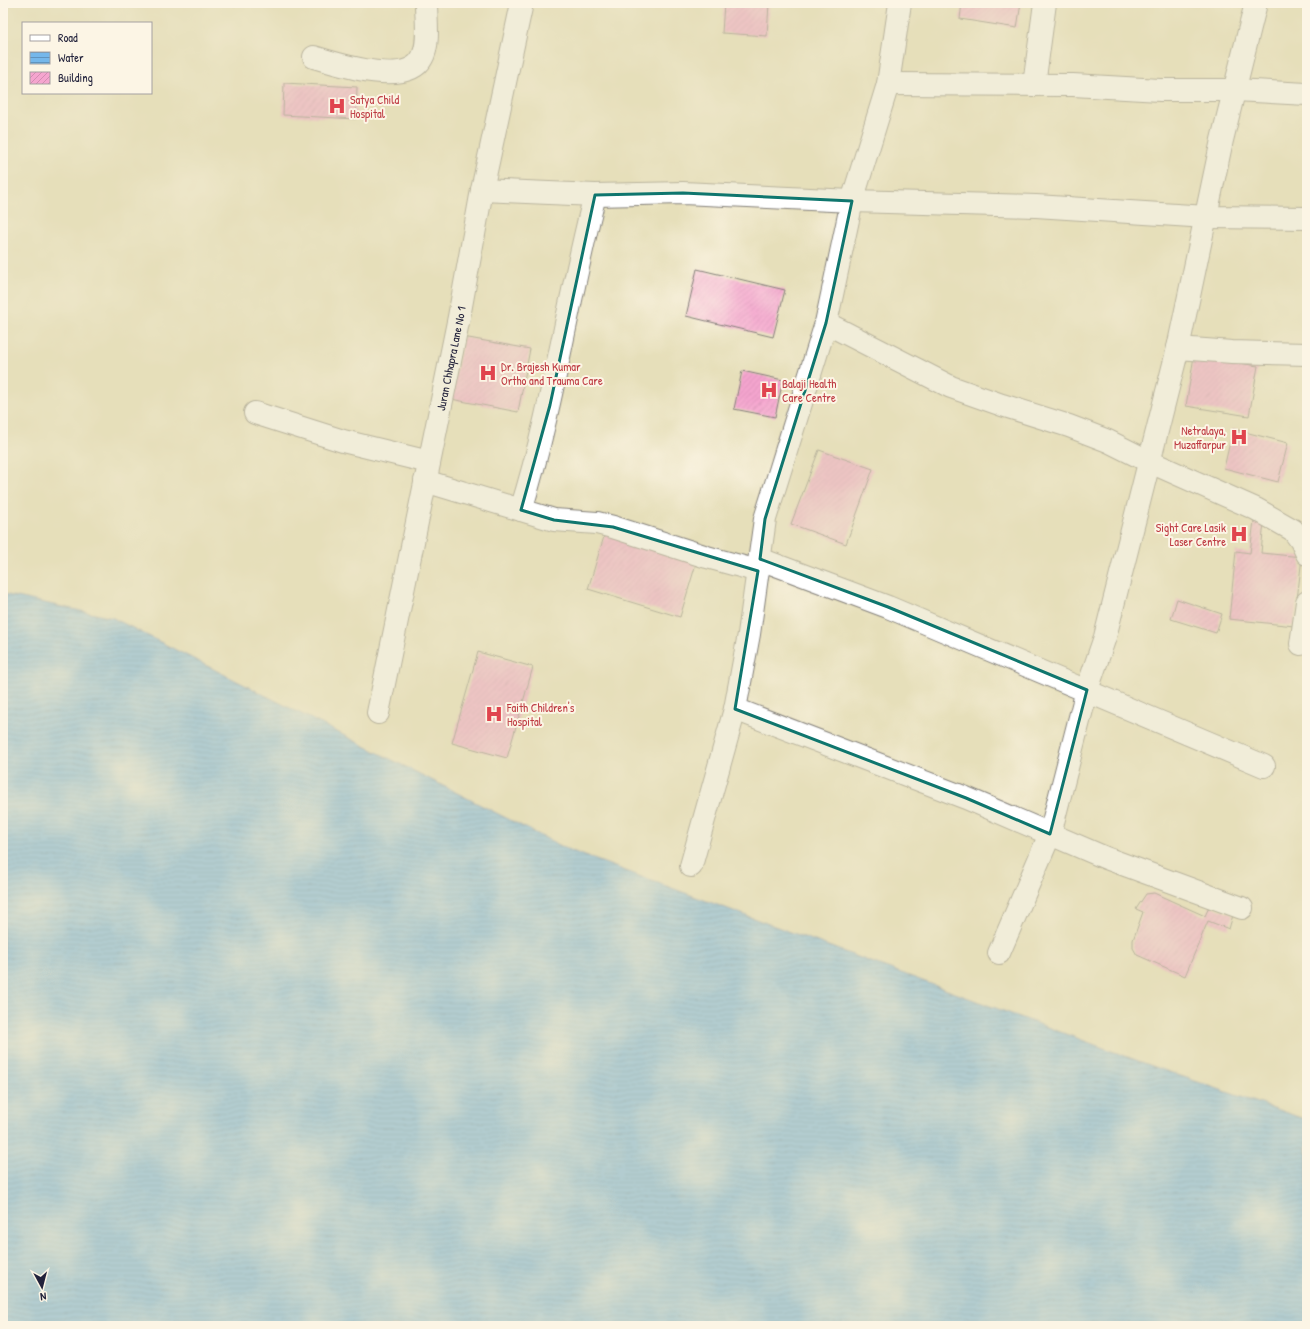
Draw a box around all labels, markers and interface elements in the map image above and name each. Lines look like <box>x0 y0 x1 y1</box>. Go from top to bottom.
legend <box>22 22 152 94</box>
text: Road <box>58 29 78 46</box>
text: Water <box>58 49 84 66</box>
text: Building <box>58 69 93 86</box>
place label: Satya Child Hospital <box>350 91 399 122</box>
hospital icon: Satya Child Hospital <box>327 96 347 116</box>
street label: Juran Chhapra Lane No 1 <box>432 305 469 412</box>
place label: Dr. Brajesh Kumar Ortho and Trauma Care <box>501 358 603 389</box>
hospital icon: Dr. Brajesh Kumar Ortho and Trauma Care <box>478 363 498 383</box>
place label: Balaji Health Care Centre <box>782 375 836 406</box>
hospital icon: Balaji Health Care Centre <box>759 380 779 400</box>
place label: Netralaya, Muzaffarpur <box>1174 422 1226 453</box>
hospital icon: Netralaya, Muzaffarpur <box>1229 427 1249 447</box>
place label: Sight Care Lasik Laser Centre <box>1156 519 1226 550</box>
hospital icon: Sight Care Lasik Laser Centre <box>1229 524 1249 544</box>
place label: Faith Children's Hospital <box>506 699 575 730</box>
hospital icon: Faith Children's Hospital <box>484 704 504 724</box>
north arrow <box>22 1267 62 1307</box>
text: N <box>39 1290 47 1304</box>

